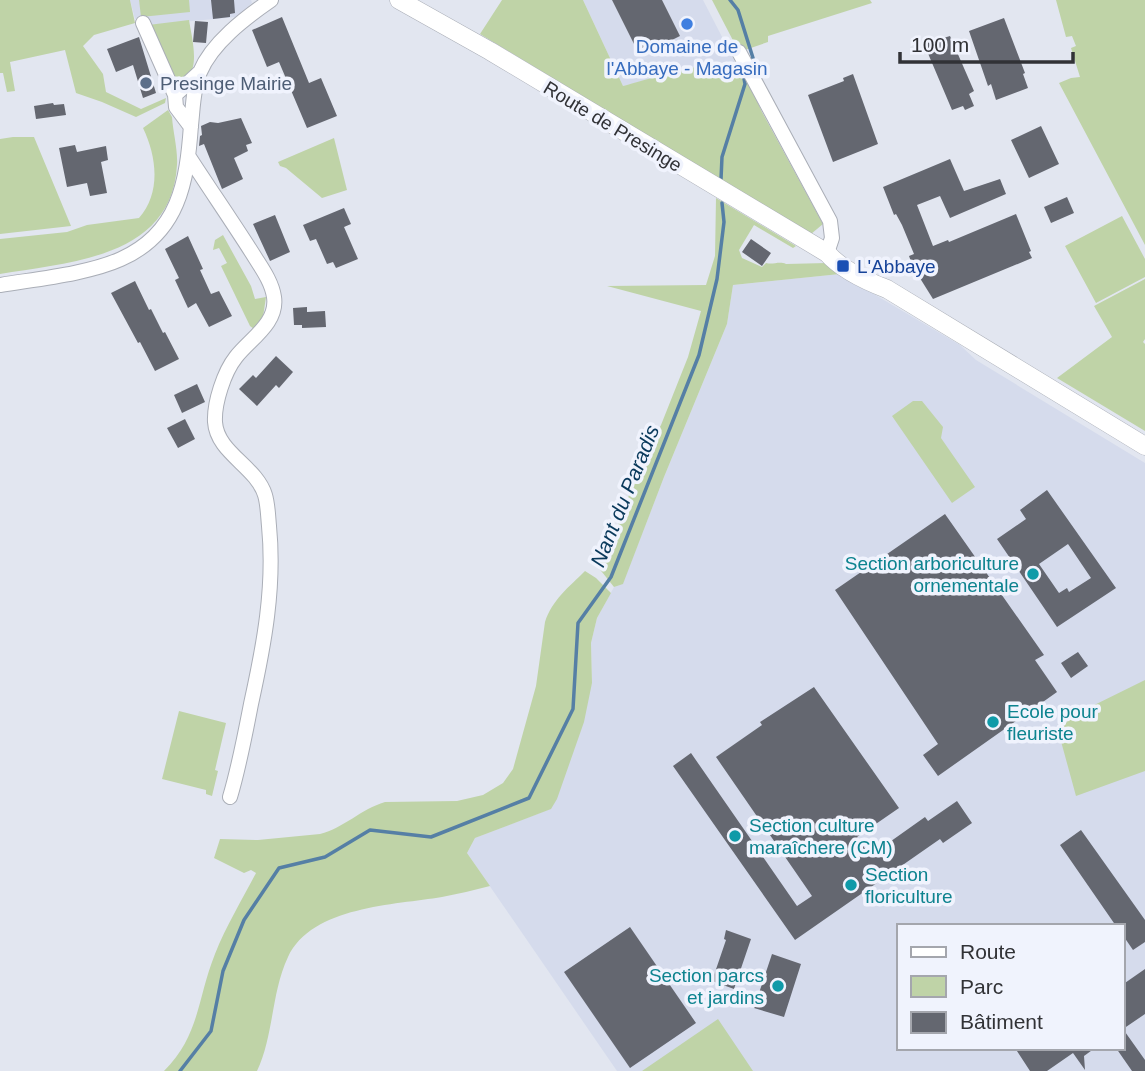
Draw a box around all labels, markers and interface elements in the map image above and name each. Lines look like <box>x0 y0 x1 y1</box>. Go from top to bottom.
marker: Domaine de l'Abbaye - Magasin <box>679 16 695 32</box>
scale bar <box>900 21 1073 65</box>
text: 100 m <box>911 33 969 56</box>
place label: Domaine de l'Abbaye - Magasin <box>607 36 768 79</box>
place label: Presinge Mairie <box>160 73 292 94</box>
marker: Presinge Mairie <box>138 75 154 91</box>
street label: Route de Presinge <box>540 77 686 176</box>
place label: L'Abbaye <box>857 256 936 277</box>
marker: L'Abbaye <box>835 258 851 274</box>
water label: Nant du Paradis <box>586 421 664 570</box>
place label: Section arboriculture ornementale <box>845 553 1019 596</box>
marker: Section arboriculture ornementale <box>1025 566 1041 582</box>
place label: Ecole pour fleuriste <box>1007 701 1099 744</box>
marker: Ecole pour fleuriste <box>985 714 1001 730</box>
place label: Section culture maraîchere (CM) <box>749 815 893 858</box>
marker: Section culture maraîchere (CM) <box>727 828 743 844</box>
place label: Section floriculture <box>865 864 953 907</box>
marker: Section floriculture <box>843 877 859 893</box>
legend <box>897 924 1124 1050</box>
text: Route <box>960 940 1016 963</box>
place label: Section parcs et jardins <box>649 965 764 1008</box>
text: Parc <box>960 975 1003 998</box>
marker: Section parcs et jardins <box>770 978 786 994</box>
text: Bâtiment <box>960 1010 1043 1033</box>

